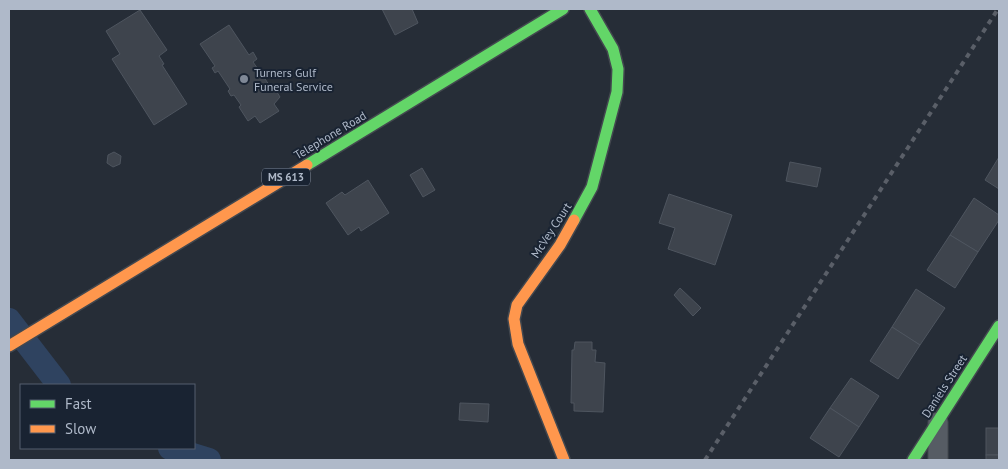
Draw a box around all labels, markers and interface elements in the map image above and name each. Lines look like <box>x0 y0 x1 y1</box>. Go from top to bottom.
place label: Turners Gulf Funeral Service <box>254 65 333 94</box>
marker: Turners Gulf Funeral Service <box>238 73 250 85</box>
street label: Telephone Road <box>291 108 369 162</box>
road number: MS 613 <box>262 168 310 186</box>
street label: McVey Court <box>528 199 574 261</box>
street label: Daniels Street <box>918 352 970 420</box>
legend <box>20 384 195 449</box>
text: Fast <box>65 394 92 413</box>
text: Slow <box>65 419 96 438</box>

